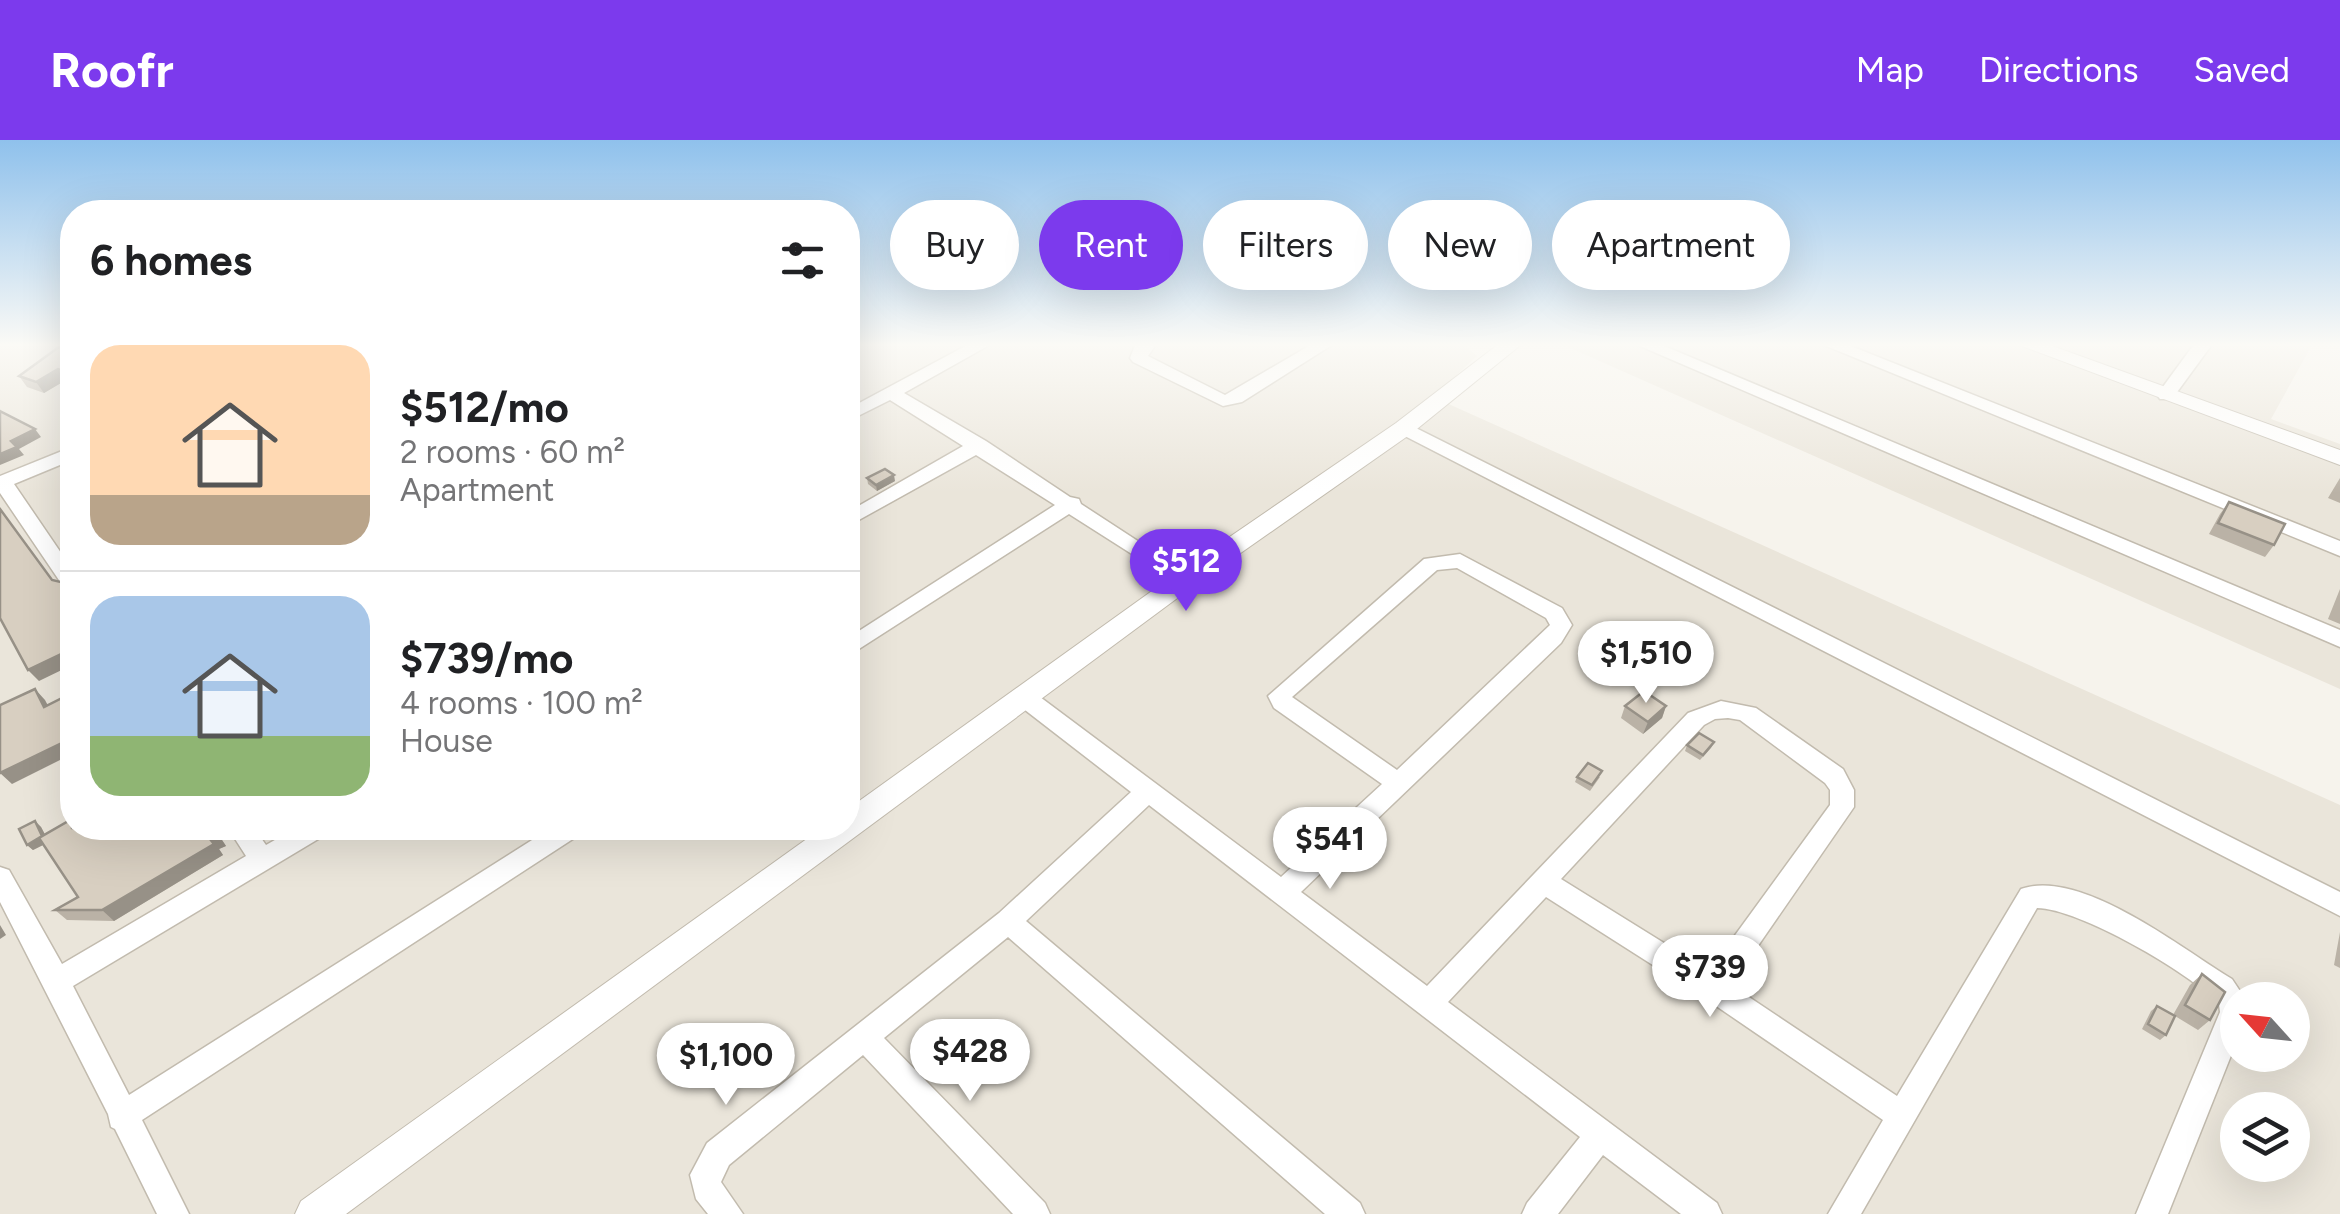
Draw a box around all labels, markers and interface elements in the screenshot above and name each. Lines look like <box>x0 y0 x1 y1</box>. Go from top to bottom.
text: Roofr <box>50 41 174 99</box>
text: Map <box>1856 49 1924 91</box>
text: Directions <box>1979 49 2139 91</box>
text: Saved <box>2194 49 2290 91</box>
chip: Buy <box>890 200 1019 290</box>
chip: Rent <box>1039 200 1183 290</box>
chip: Filters <box>1203 200 1368 290</box>
chip: New <box>1388 200 1532 290</box>
chip: Apartment <box>1552 200 1790 290</box>
icon: filters <box>775 233 830 288</box>
text: 6 homes <box>90 235 252 286</box>
text: $512/mo <box>400 382 569 433</box>
icon: home <box>170 385 290 505</box>
text: 2 rooms · 60 m² <box>400 433 625 471</box>
text: Apartment <box>400 471 554 509</box>
pin: $512 <box>1127 529 1245 614</box>
text: $512 <box>1152 542 1220 580</box>
pin: $1,510 <box>1565 621 1727 706</box>
text: $739/mo <box>400 633 574 684</box>
text: $1,510 <box>1600 634 1692 672</box>
icon: home <box>170 636 290 756</box>
text: 4 rooms · 100 m² <box>400 684 643 722</box>
text: House <box>400 722 493 760</box>
pin: $541 <box>1271 807 1389 892</box>
text: $541 <box>1295 820 1365 858</box>
pin: $739 <box>1651 935 1769 1020</box>
text: $739 <box>1674 948 1746 986</box>
north arrow <box>2220 982 2310 1072</box>
map controls <box>2220 982 2310 1182</box>
pin: $428 <box>911 1019 1029 1104</box>
pin: $1,100 <box>645 1023 807 1108</box>
text: $428 <box>932 1032 1008 1070</box>
text: $1,100 <box>679 1036 773 1074</box>
button: layers <box>2220 1092 2310 1182</box>

